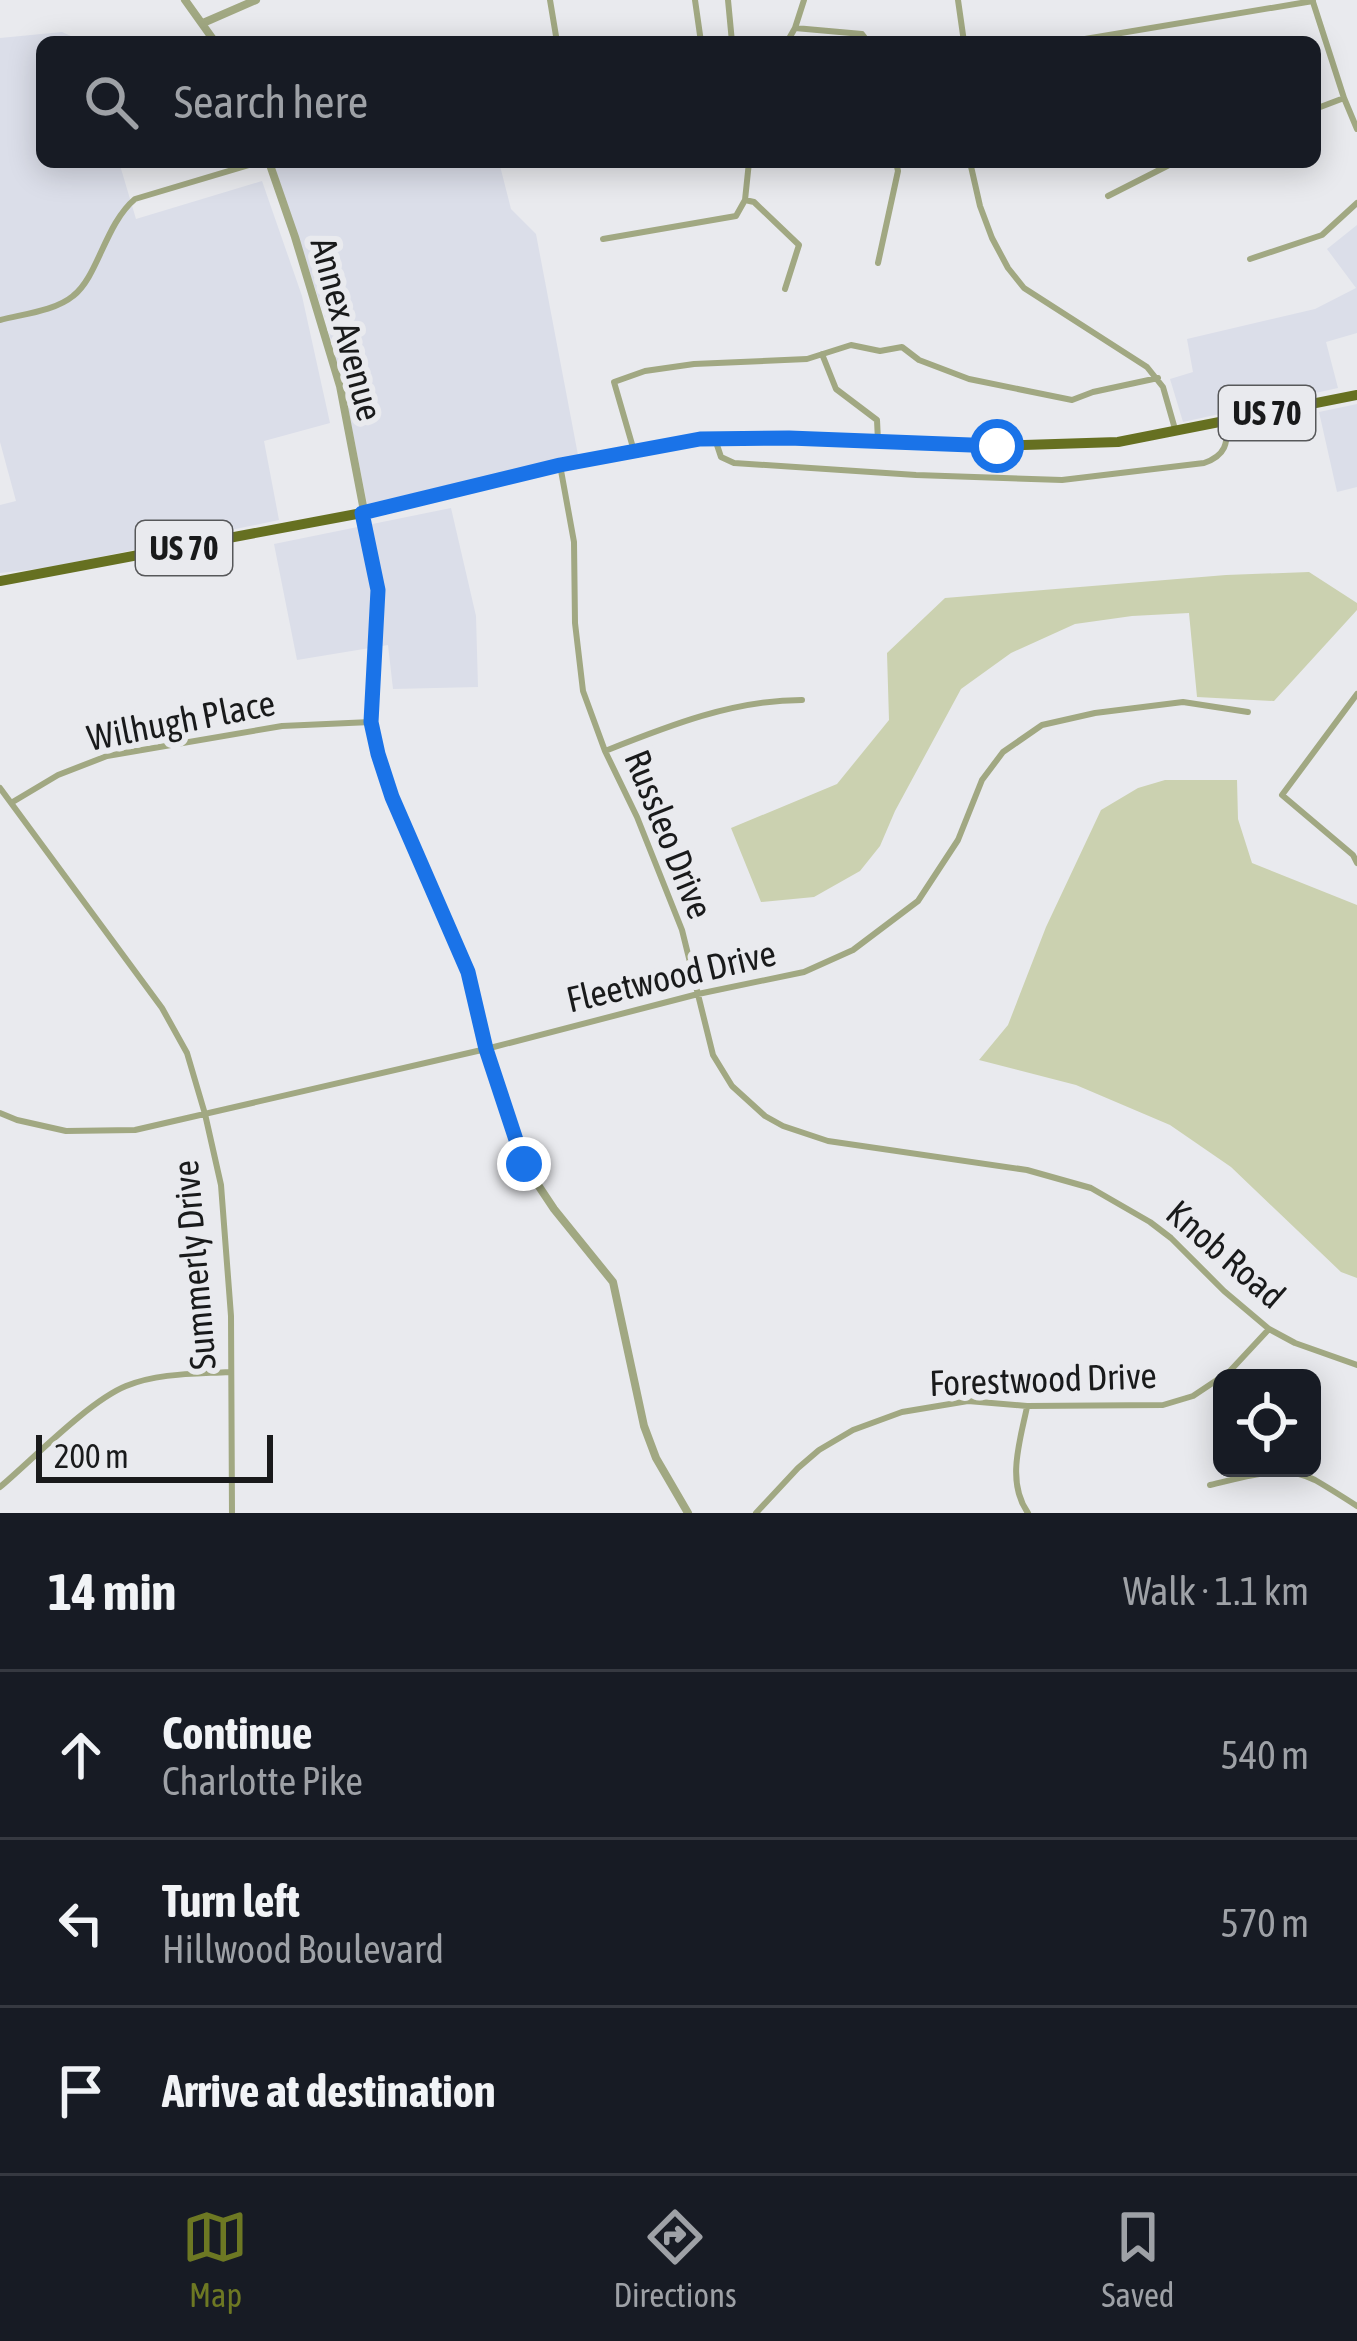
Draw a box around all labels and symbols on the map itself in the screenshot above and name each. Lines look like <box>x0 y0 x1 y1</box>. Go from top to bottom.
street label: Annex Avenue <box>302 233 392 425</box>
road number: US 70 <box>1219 386 1315 440</box>
route start <box>970 419 1024 473</box>
road number: US 70 <box>136 521 232 575</box>
street label: Wilhugh Place <box>84 681 278 759</box>
street label: Russleo Drive <box>616 744 722 924</box>
street label: Fleetwood Drive <box>562 932 780 1020</box>
route end <box>497 1137 551 1191</box>
street label: Summerly Drive <box>164 1158 224 1372</box>
street label: Knob Road <box>1158 1191 1294 1317</box>
street label: Forestwood Drive <box>929 1354 1157 1404</box>
scale bar <box>36 1429 273 1482</box>

